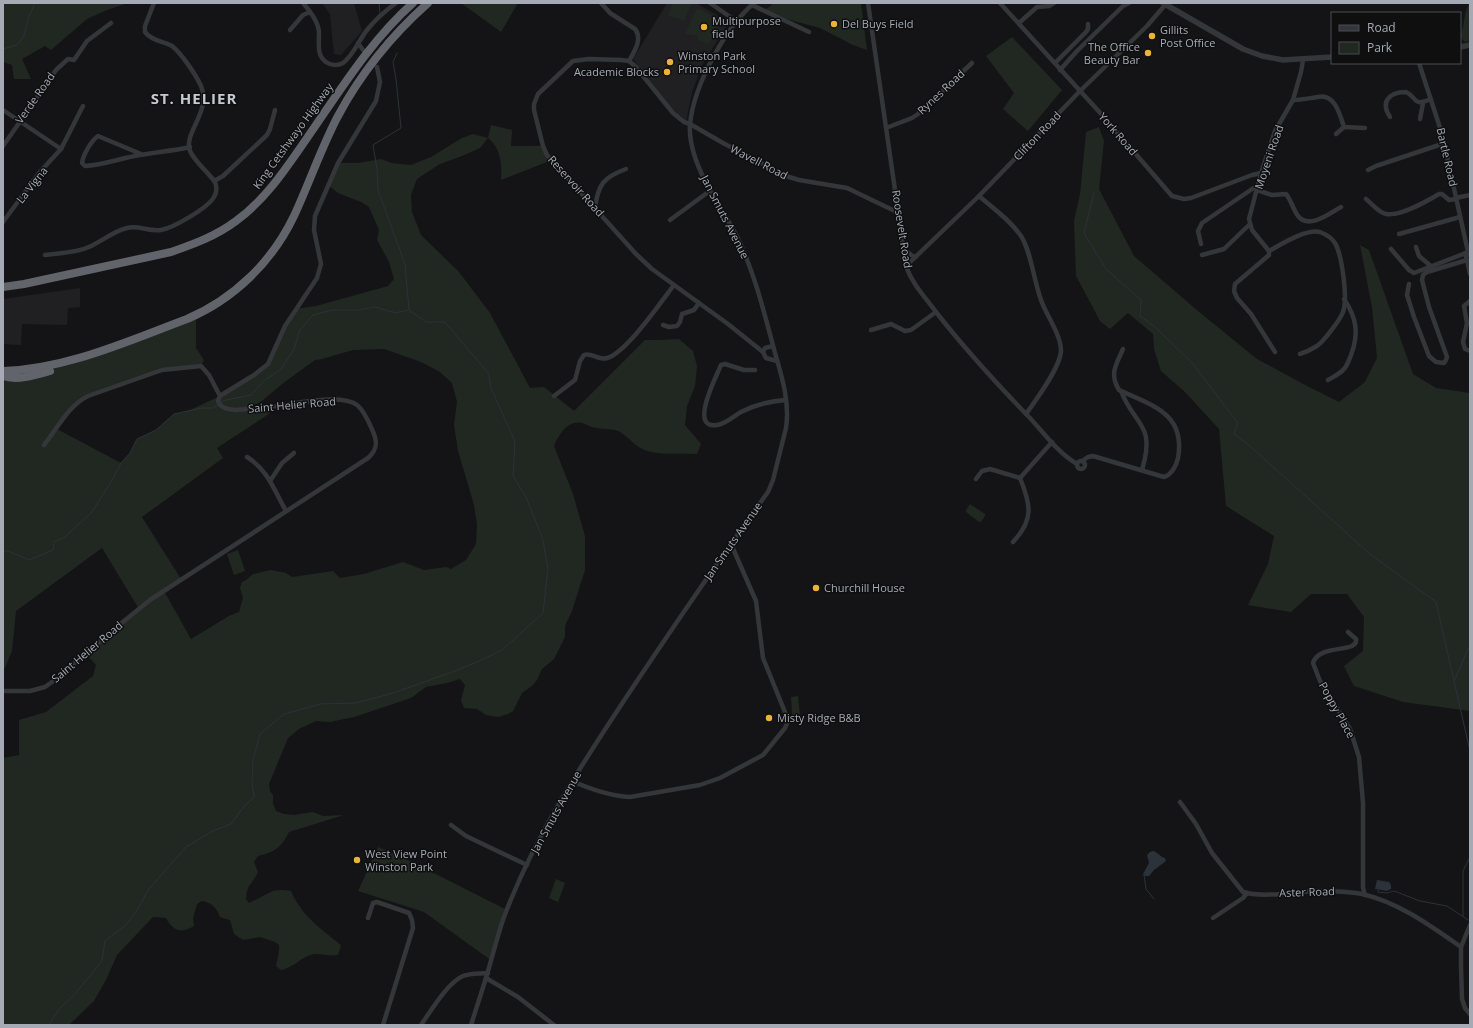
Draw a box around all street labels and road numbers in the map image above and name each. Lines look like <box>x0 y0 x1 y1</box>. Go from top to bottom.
street label: Rynes Road <box>914 66 968 117</box>
street label: Verde Road <box>11 69 58 126</box>
street label: King Cetshwayo Highway <box>249 79 336 192</box>
street label: Clifton Road <box>1010 108 1064 163</box>
street label: York Road <box>1096 109 1141 158</box>
street label: Moyeni Road <box>1251 123 1286 191</box>
street label: Bartle Road <box>1433 126 1462 188</box>
street label: Wavell Road <box>728 141 791 182</box>
street label: Reservoir Road <box>545 152 608 219</box>
street label: La Vigna <box>12 163 51 206</box>
street label: Jan Smuts Avenue <box>697 172 753 261</box>
street label: Roosevelt Road <box>889 189 916 269</box>
street label: Saint Helier Road <box>247 393 336 416</box>
street label: Jan Smuts Avenue <box>700 499 765 583</box>
street label: Saint Helier Road <box>48 618 125 686</box>
street label: Poppy Place <box>1316 679 1359 741</box>
street label: Jan Smuts Avenue <box>526 768 584 856</box>
street label: Aster Road <box>1279 883 1335 900</box>

